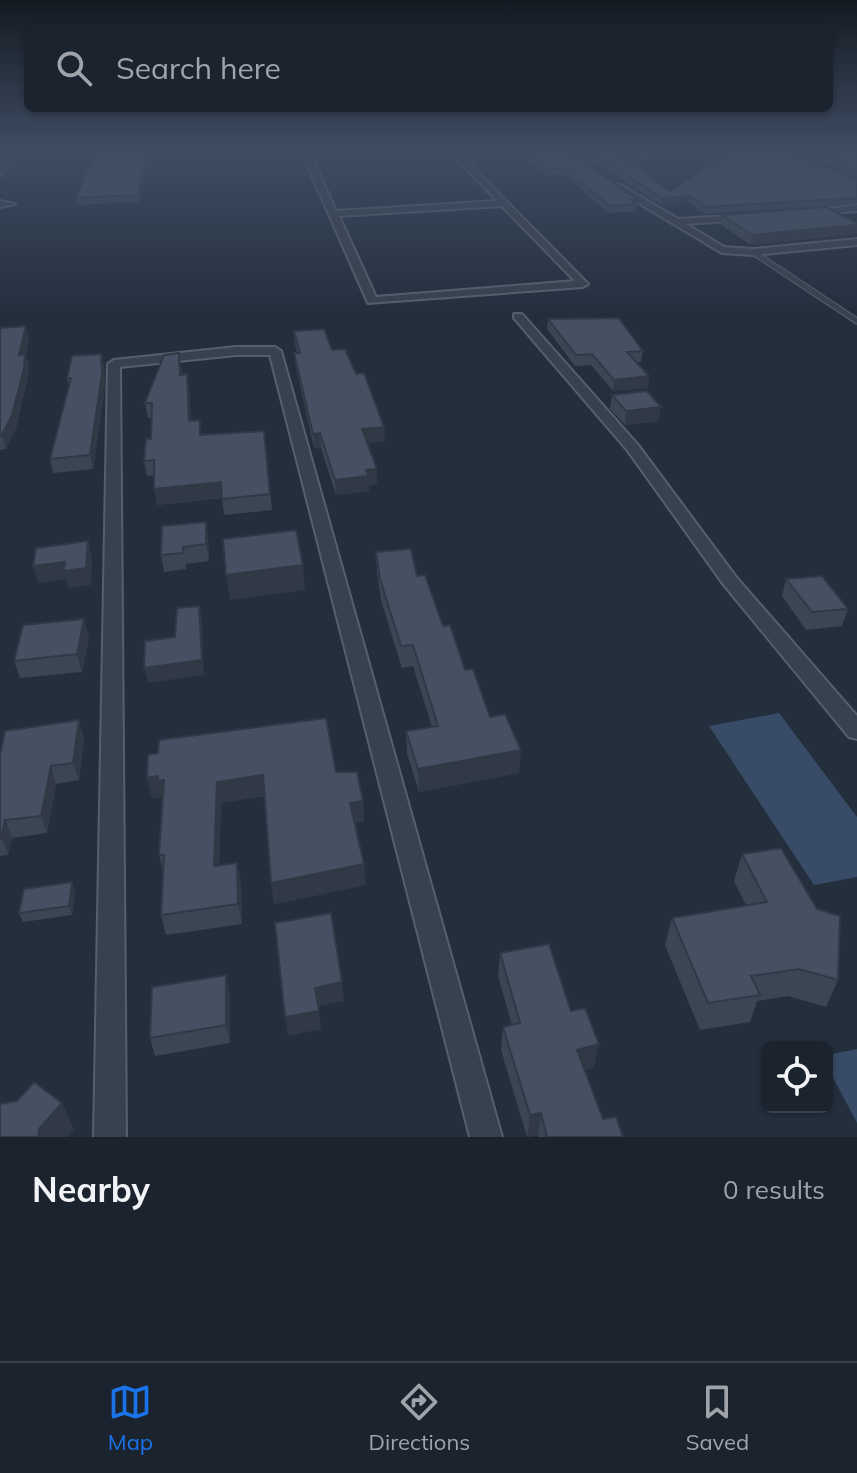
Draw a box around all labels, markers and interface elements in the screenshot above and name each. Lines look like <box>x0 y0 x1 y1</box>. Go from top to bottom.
search box <box>24 24 833 112</box>
icon: search <box>52 46 96 90</box>
text: Search here <box>116 49 281 87</box>
map controls <box>761 1041 833 1113</box>
button: locate <box>761 1041 833 1113</box>
text: Nearby <box>32 1168 150 1211</box>
text: 0 results <box>723 1173 825 1206</box>
tab: Map <box>108 1380 153 1456</box>
tab: Directions <box>369 1380 470 1456</box>
tab: Saved <box>686 1380 749 1456</box>

